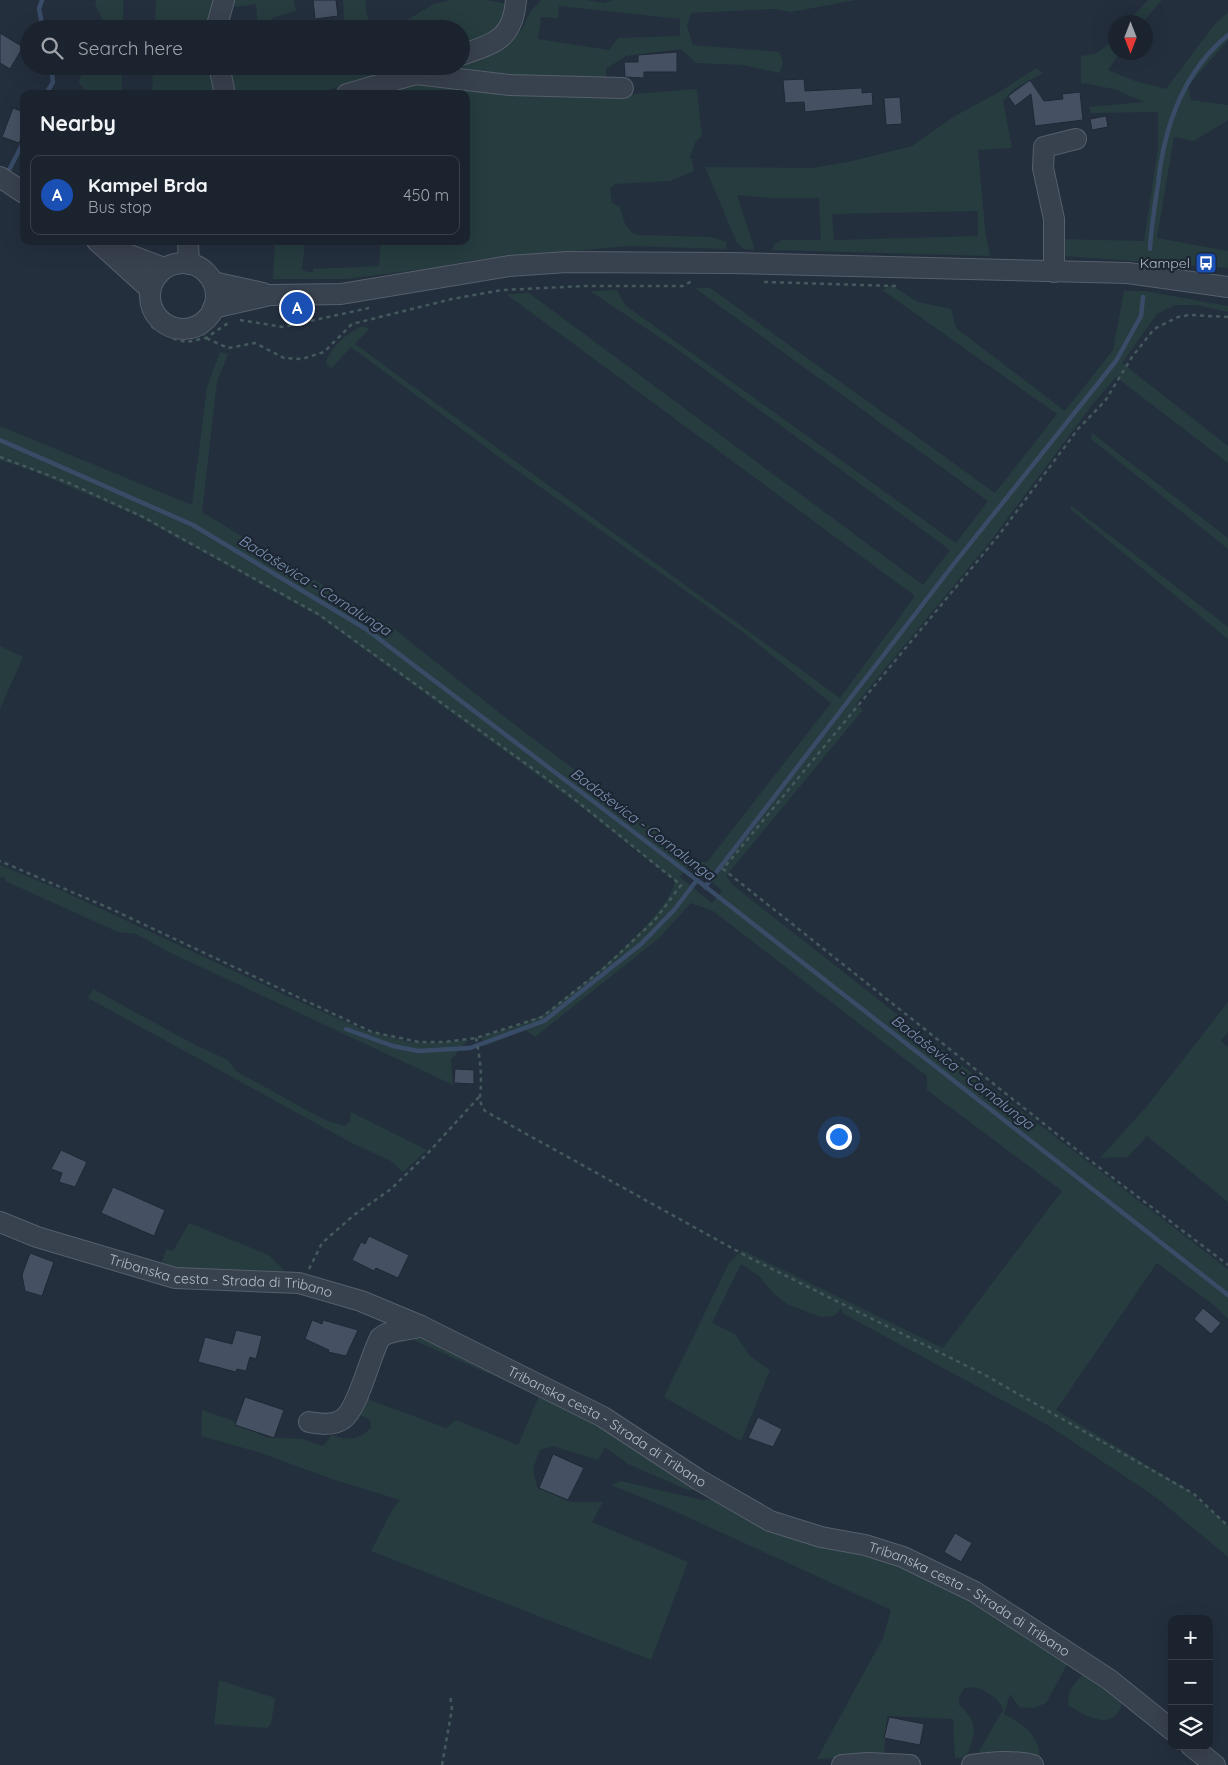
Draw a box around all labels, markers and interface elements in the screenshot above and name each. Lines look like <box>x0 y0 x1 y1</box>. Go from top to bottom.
north arrow <box>1108 15 1153 60</box>
search box <box>20 20 470 75</box>
icon: search <box>38 34 66 62</box>
text: Search here <box>78 36 183 60</box>
text: Nearby <box>40 110 116 136</box>
text: Kampel Brda <box>88 173 208 197</box>
text: A <box>52 185 62 205</box>
text: 450 m <box>403 185 449 205</box>
text: Bus stop <box>88 197 152 217</box>
bus stop icon: Kampel <box>1194 251 1218 275</box>
place label: Kampel <box>1140 254 1190 272</box>
pin: A <box>281 289 313 327</box>
water label: Badaševica - Cornalunga <box>235 530 395 640</box>
water label: Badaševica - Cornalunga <box>567 763 720 885</box>
water label: Badaševica - Cornalunga <box>888 1010 1039 1134</box>
your location <box>826 1124 852 1150</box>
street label: Tribanska cesta - Strada di Tribano <box>107 1250 335 1301</box>
street label: Tribanska cesta - Strada di Tribano <box>504 1362 709 1491</box>
street label: Tribanska cesta - Strada di Tribano <box>866 1538 1074 1661</box>
map controls <box>1168 1615 1213 1750</box>
button: + <box>1168 1615 1213 1660</box>
button: − <box>1168 1660 1213 1705</box>
button: layers <box>1168 1705 1213 1750</box>

